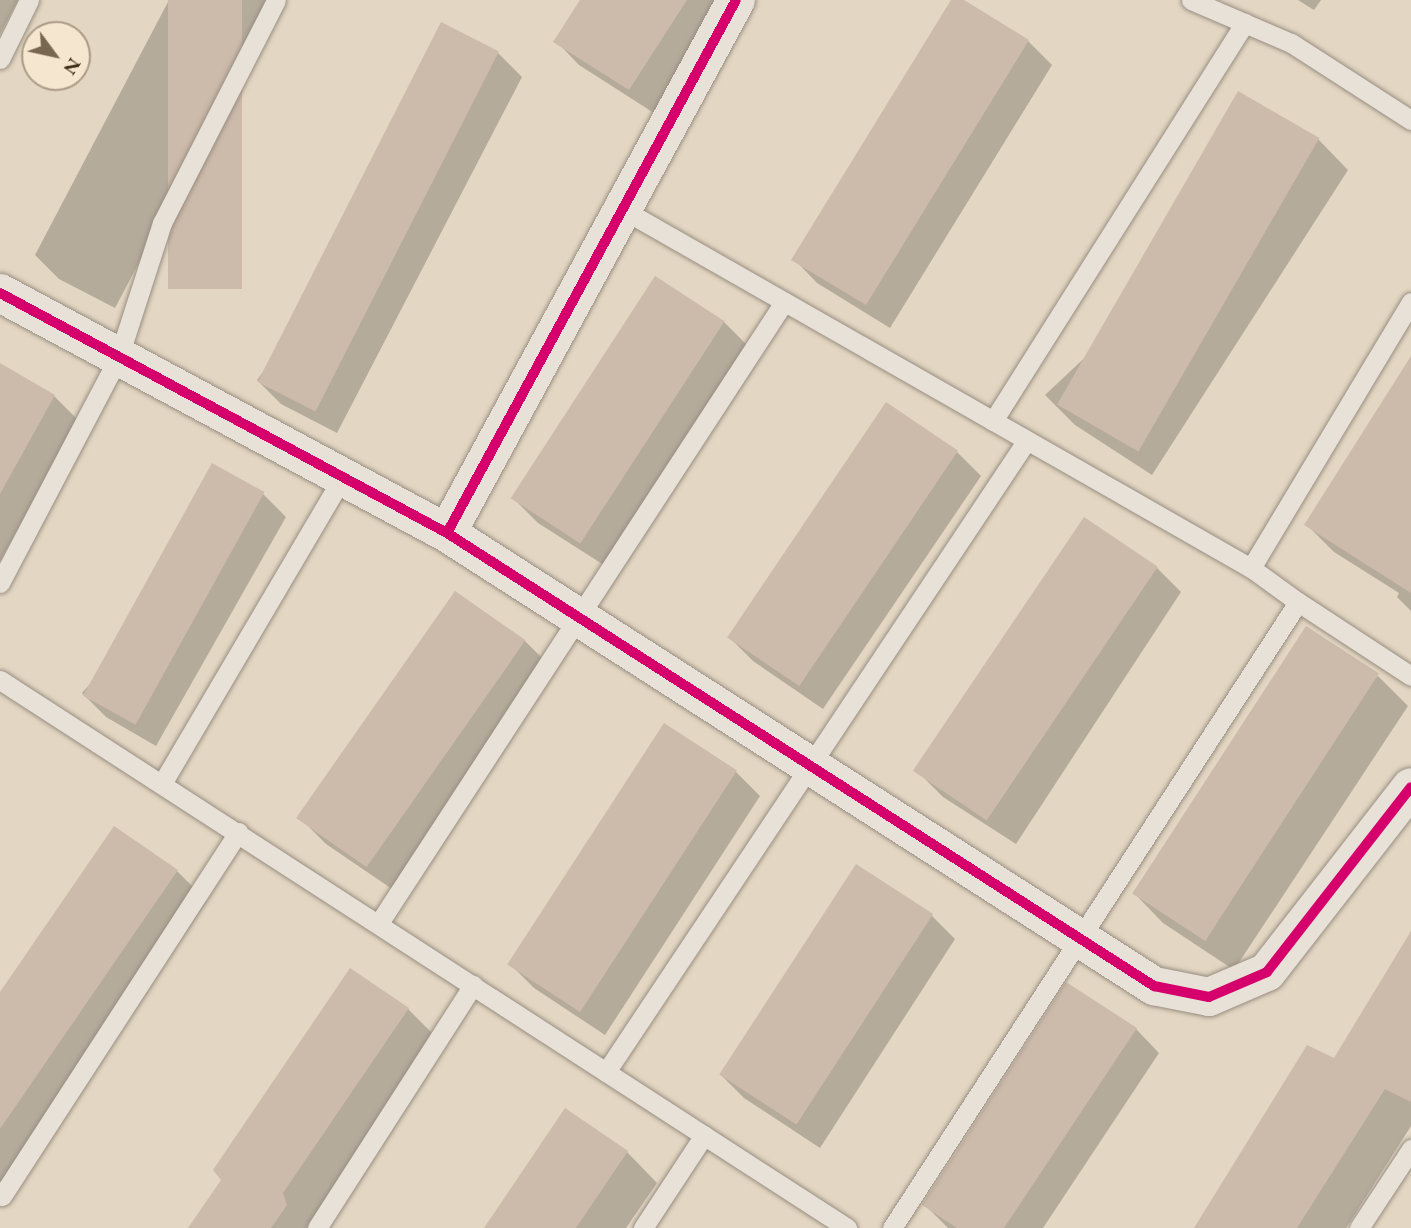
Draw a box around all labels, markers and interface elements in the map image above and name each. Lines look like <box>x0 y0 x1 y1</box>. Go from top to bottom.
north arrow <box>21 21 91 91</box>
text: N <box>58 53 87 80</box>

